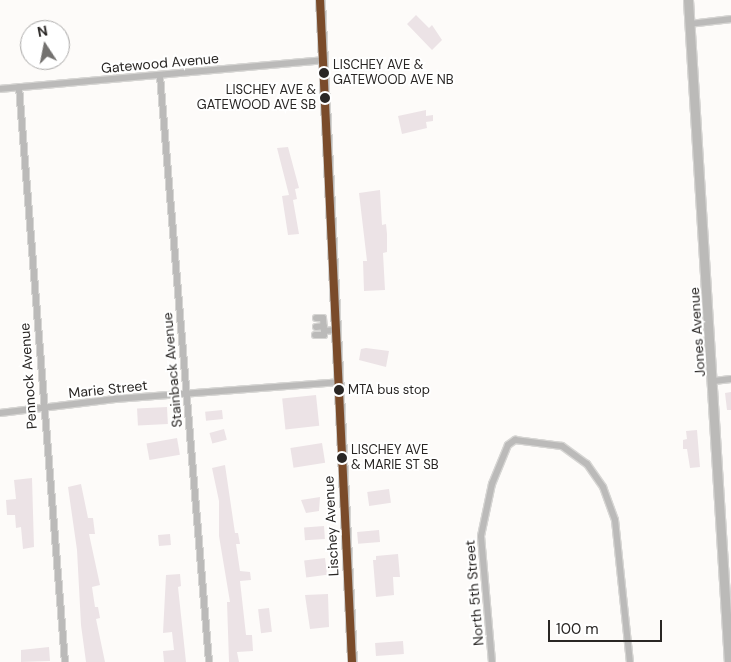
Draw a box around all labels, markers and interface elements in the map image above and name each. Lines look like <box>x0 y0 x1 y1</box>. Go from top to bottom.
north arrow <box>20 20 70 70</box>
text: N <box>36 21 49 41</box>
street label: Gatewood Avenue <box>100 49 220 77</box>
place label: LISCHEY AVE & GATEWOOD AVE NB <box>333 58 454 89</box>
marker: LISCHEY AVE & GATEWOOD AVE NB <box>319 68 329 78</box>
place label: LISCHEY AVE & GATEWOOD AVE SB <box>197 83 316 114</box>
marker: LISCHEY AVE & GATEWOOD AVE SB <box>320 93 330 103</box>
street label: Jones Avenue <box>685 287 709 377</box>
street label: Stainback Avenue <box>159 312 185 428</box>
street label: Pennock Avenue <box>16 322 40 430</box>
street label: Marie Street <box>68 377 148 401</box>
place label: MTA bus stop <box>348 382 430 398</box>
marker: MTA bus stop <box>334 385 344 395</box>
place label: LISCHEY AVE & MARIE ST SB <box>351 443 439 474</box>
marker: LISCHEY AVE & MARIE ST SB <box>337 453 347 463</box>
street label: Lischey Avenue <box>320 475 342 577</box>
street label: North 5th Street <box>461 540 487 646</box>
scale bar <box>551 610 665 642</box>
text: 100 m <box>556 619 599 639</box>

